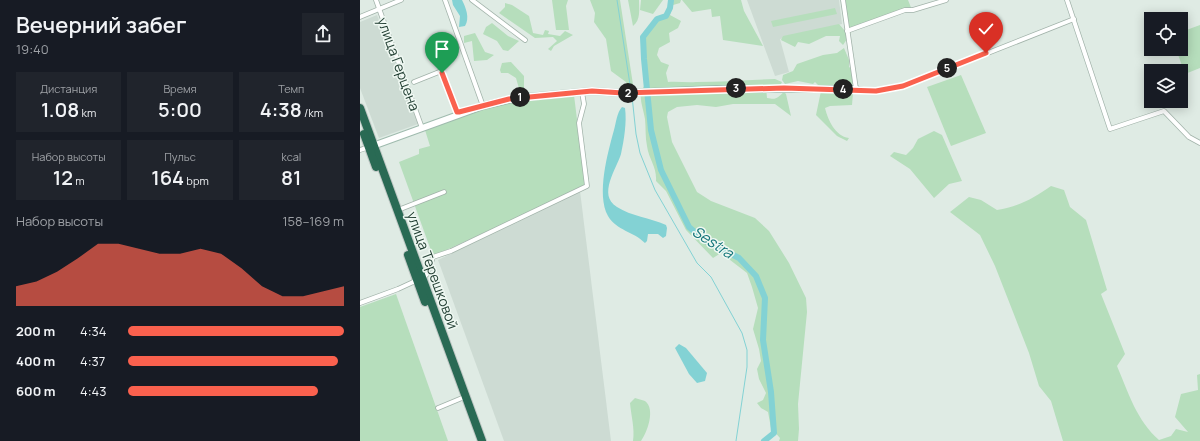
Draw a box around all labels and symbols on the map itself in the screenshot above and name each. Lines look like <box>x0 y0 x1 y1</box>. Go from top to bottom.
pin <box>969 12 1003 53</box>
street label: улица Герцена <box>373 15 425 113</box>
pin <box>425 32 459 73</box>
pin: 5 <box>937 58 957 78</box>
pin: 3 <box>726 78 746 98</box>
pin: 4 <box>833 79 853 99</box>
pin: 2 <box>618 83 638 103</box>
pin: 1 <box>510 87 530 107</box>
street label: улица Терешковой <box>403 209 463 331</box>
water label: Sestra <box>688 221 738 264</box>

